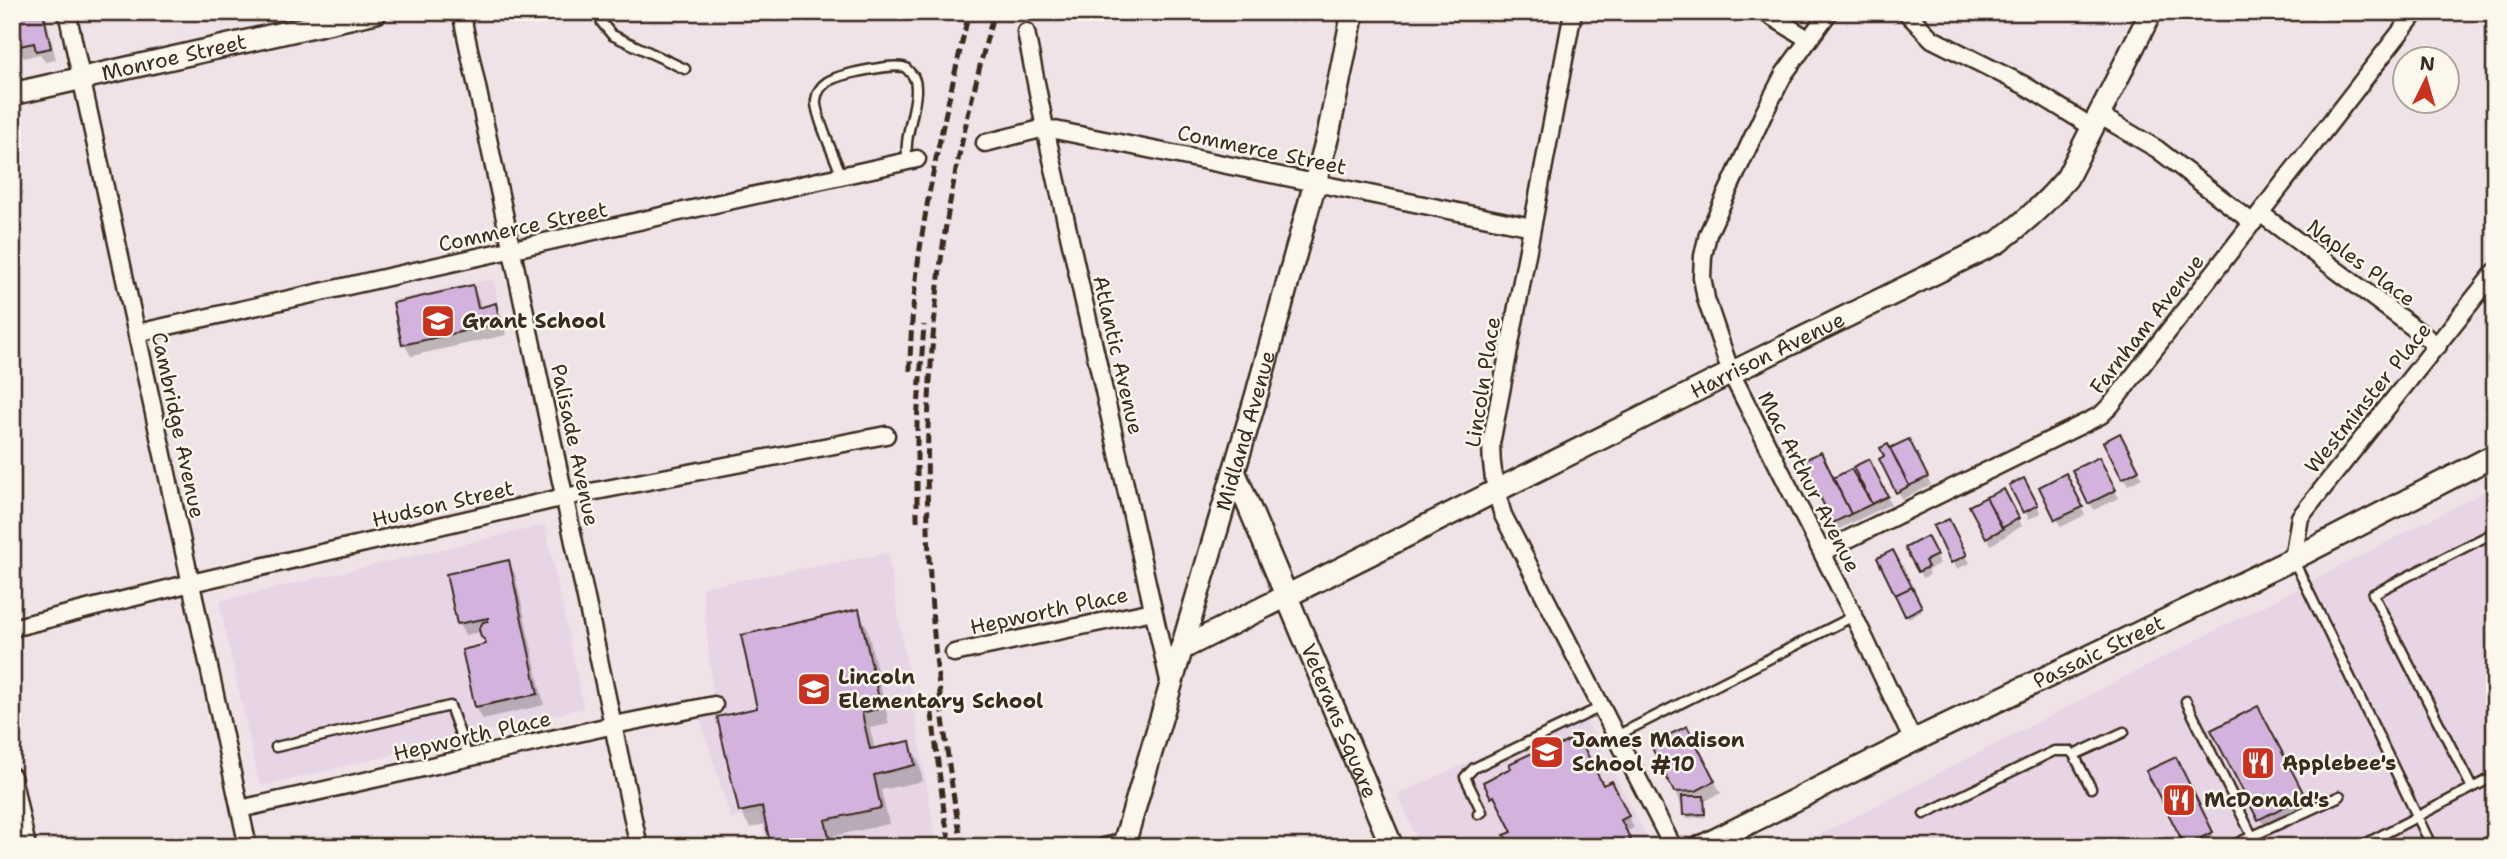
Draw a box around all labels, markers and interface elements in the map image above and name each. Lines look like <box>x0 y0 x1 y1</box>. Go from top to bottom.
street label: Monroe Street <box>99 28 249 87</box>
north arrow <box>2392 46 2462 116</box>
text: N <box>2419 50 2436 77</box>
street label: Commerce Street <box>1175 118 1349 182</box>
street label: Commerce Street <box>436 195 610 259</box>
street label: Naples Place <box>2301 213 2421 313</box>
street label: Farnham Avenue <box>2083 248 2211 400</box>
street label: Atlantic Avenue <box>1086 273 1150 437</box>
school or university icon: Grant School <box>419 302 457 340</box>
street label: Harrison Avenue <box>1686 305 1849 405</box>
place label: Grant School <box>462 307 606 335</box>
street label: Lincoln Place <box>1459 315 1507 449</box>
street label: Westminster Place <box>2298 317 2438 479</box>
street label: Cambridge Avenue <box>145 329 211 521</box>
street label: Midland Avenue <box>1209 347 1282 514</box>
street label: Palisade Avenue <box>544 361 606 529</box>
street label: Mac Arthur Avenue <box>1751 387 1867 577</box>
street label: Hudson Street <box>369 474 517 534</box>
street label: Hepworth Place <box>967 581 1131 641</box>
street label: Passaic Street <box>2029 609 2169 695</box>
street label: Veterans Square <box>1294 639 1384 802</box>
place label: Lincoln Elementary School <box>838 663 1043 715</box>
school or university icon: Lincoln Elementary School <box>795 670 833 708</box>
street label: Hepworth Place <box>390 704 554 768</box>
place label: James Madison School #10 <box>1572 726 1745 778</box>
school or university icon: James Madison School #10 <box>1528 733 1566 771</box>
restaurant icon: Applebee's <box>2239 744 2277 782</box>
place label: Applebee's <box>2282 749 2396 777</box>
restaurant icon: McDonald's <box>2160 781 2198 819</box>
place label: McDonald's <box>2204 786 2329 814</box>

